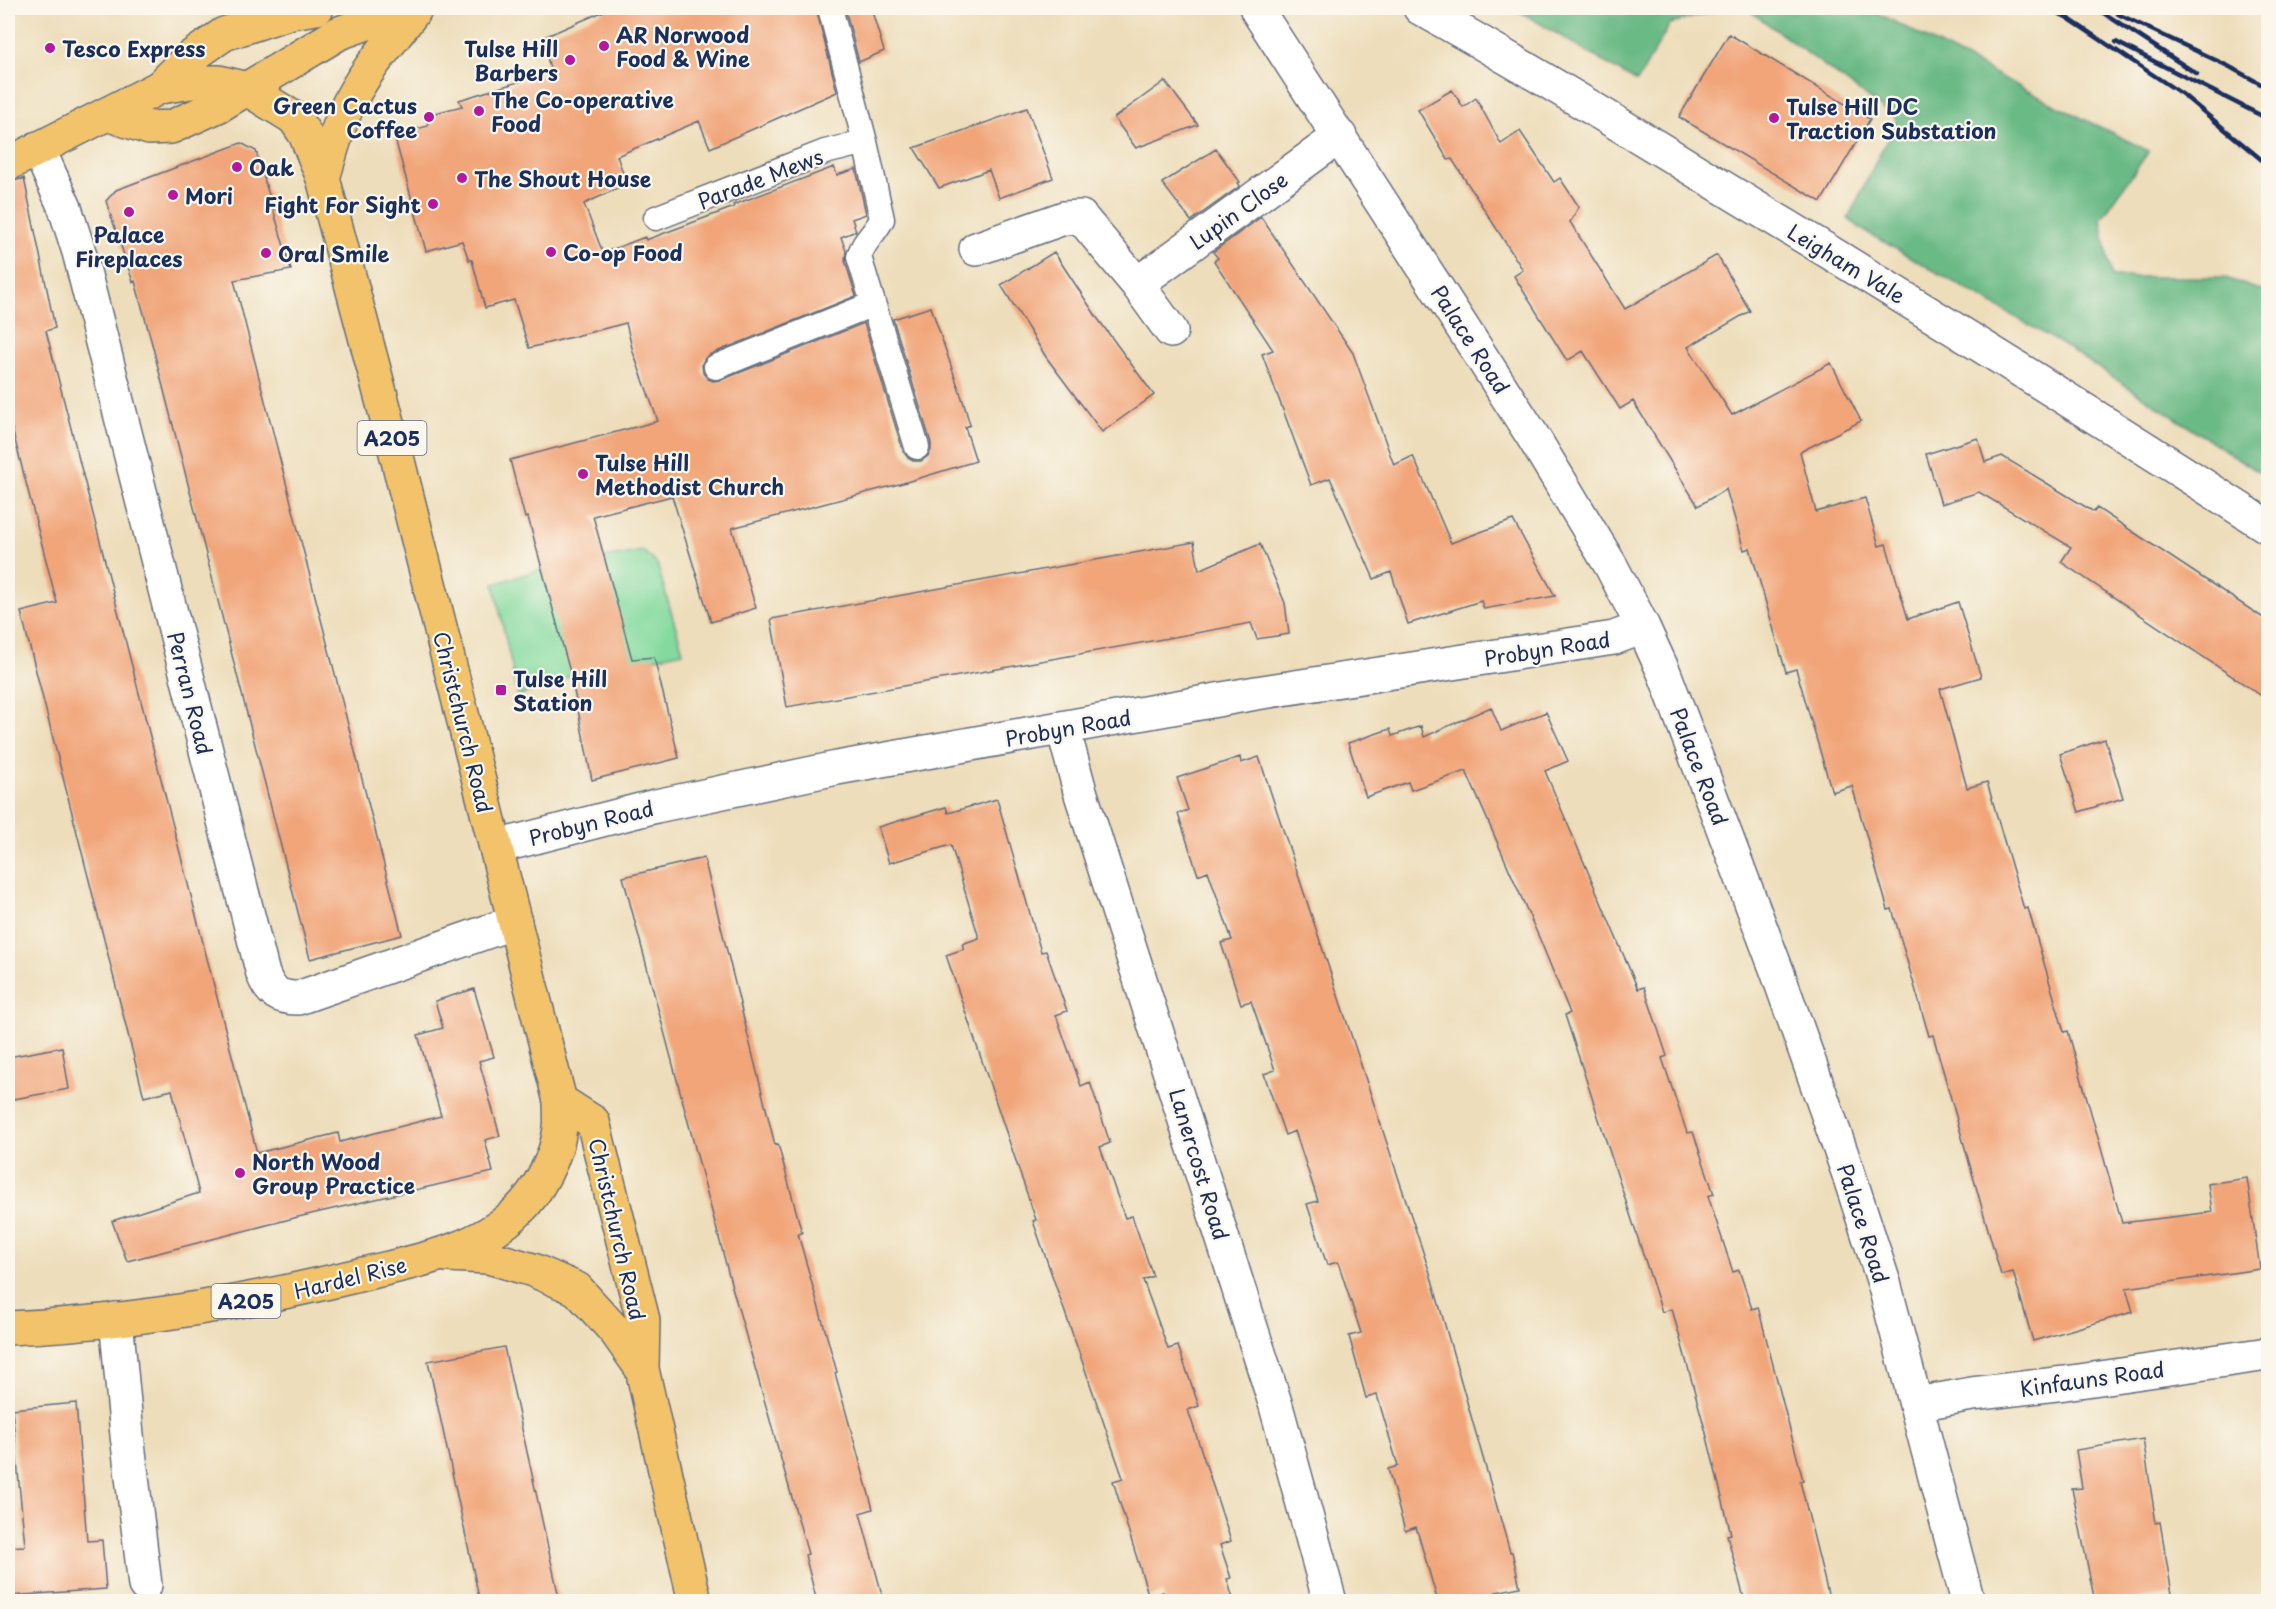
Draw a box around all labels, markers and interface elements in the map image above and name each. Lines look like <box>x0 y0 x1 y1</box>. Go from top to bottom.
place label: AR Norwood Food & Wine <box>616 18 750 74</box>
place label: Tesco Express <box>62 32 206 64</box>
place label: Tulse Hill Barbers <box>464 32 558 88</box>
marker: AR Norwood Food & Wine <box>597 39 611 53</box>
marker: Tesco Express <box>43 41 57 55</box>
marker: Tulse Hill Barbers <box>563 53 577 67</box>
place label: The Co-operative Food <box>491 83 674 139</box>
place label: Green Cactus Coffee <box>273 89 417 145</box>
place label: Tulse Hill DC Traction Substation <box>1786 90 1997 146</box>
marker: The Co-operative Food <box>472 104 486 118</box>
marker: Green Cactus Coffee <box>422 110 436 124</box>
marker: Tulse Hill DC Traction Substation <box>1767 111 1781 125</box>
street label: Parade Mews <box>693 139 827 217</box>
place label: Oak <box>249 151 294 183</box>
marker: Oak <box>230 160 244 174</box>
place label: The Shout House <box>474 162 651 194</box>
street label: Lupin Close <box>1182 163 1294 257</box>
marker: The Shout House <box>455 171 469 185</box>
place label: Mori <box>185 179 233 211</box>
marker: Mori <box>166 188 180 202</box>
place label: Fight For Sight <box>264 188 421 220</box>
marker: Fight For Sight <box>426 197 440 211</box>
marker: Palace Fireplaces <box>122 205 136 219</box>
street label: Leigham Vale <box>1782 215 1912 311</box>
place label: Palace Fireplaces <box>75 218 183 274</box>
place label: Co-op Food <box>563 236 683 268</box>
place label: Oral Smile <box>278 237 390 269</box>
marker: Co-op Food <box>544 245 558 259</box>
marker: Oral Smile <box>259 246 273 260</box>
street label: Palace Road <box>1424 278 1518 400</box>
road number: A205 <box>358 421 426 455</box>
place label: Tulse Hill Methodist Church <box>595 446 784 502</box>
marker: Tulse Hill Methodist Church <box>576 467 590 481</box>
street label: Probyn Road <box>1482 622 1612 674</box>
street label: Perran Road <box>160 628 222 758</box>
street label: Christchurch Road <box>426 628 502 816</box>
place label: Tulse Hill Station <box>513 662 607 718</box>
marker: Tulse Hill Station <box>494 683 508 697</box>
street label: Probyn Road <box>1002 700 1134 754</box>
street label: Palace Road <box>1663 702 1737 830</box>
street label: Probyn Road <box>525 791 657 853</box>
street label: Lanercost Road <box>1162 1084 1238 1244</box>
street label: Christchurch Road <box>581 1135 655 1323</box>
place label: North Wood Group Practice <box>252 1145 415 1201</box>
street label: Palace Road <box>1830 1159 1898 1287</box>
marker: North Wood Group Practice <box>233 1166 247 1180</box>
street label: Hardel Rise <box>290 1248 410 1306</box>
road number: A205 <box>212 1284 280 1318</box>
street label: Kinfauns Road <box>2018 1352 2166 1404</box>

